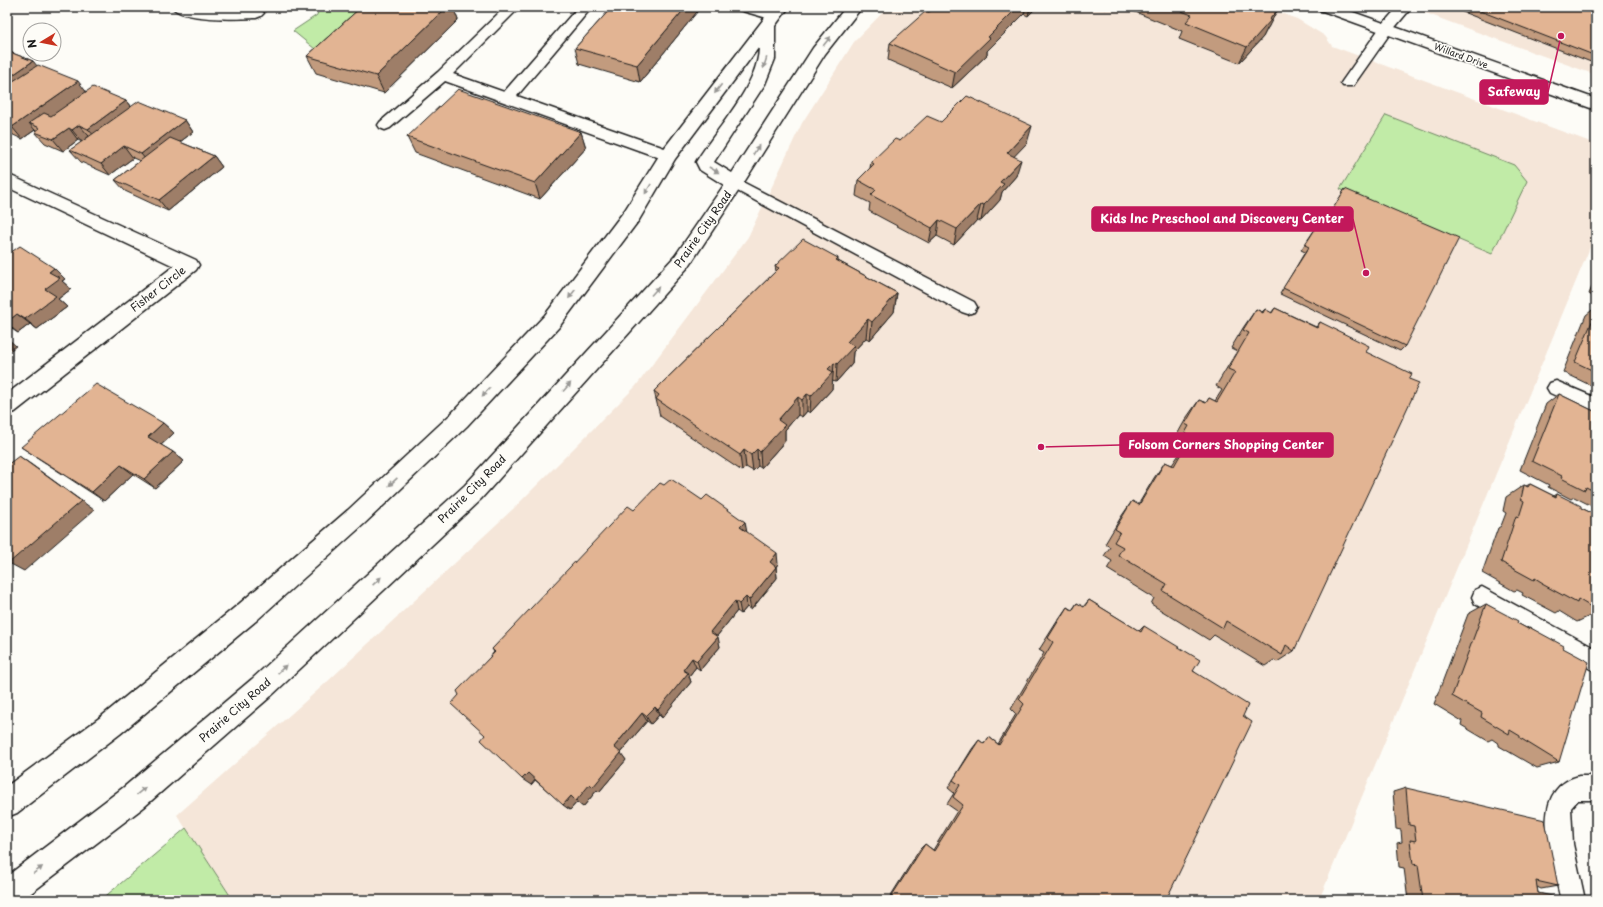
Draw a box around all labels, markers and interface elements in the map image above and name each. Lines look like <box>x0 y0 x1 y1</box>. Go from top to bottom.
north arrow <box>22 22 62 62</box>
one-way arrow <box>823 35 831 46</box>
text: N <box>22 38 41 50</box>
street label: Willard Drive <box>1432 39 1491 71</box>
one-way arrow <box>762 57 768 69</box>
callout: Safeway <box>1480 80 1548 104</box>
text: Safeway <box>1488 82 1540 100</box>
one-way arrow <box>714 83 722 94</box>
one-way arrow <box>752 145 760 155</box>
one-way arrow <box>708 167 720 174</box>
one-way arrow <box>644 184 652 194</box>
street label: Prairie City Road <box>670 187 736 271</box>
callout: Kids Inc Preschool and Discovery Center <box>1092 207 1353 231</box>
text: Kids Inc Preschool and Discovery Center <box>1100 209 1344 227</box>
street label: Fisher Circle <box>126 261 189 316</box>
one-way arrow <box>650 286 659 296</box>
one-way arrow <box>568 289 577 300</box>
one-way arrow <box>562 383 571 392</box>
one-way arrow <box>481 387 491 397</box>
callout: Folsom Corners Shopping Center <box>1120 433 1333 457</box>
text: Folsom Corners Shopping Center <box>1128 435 1325 453</box>
street label: Prairie City Road <box>434 451 510 527</box>
one-way arrow <box>388 478 398 487</box>
one-way arrow <box>372 576 382 586</box>
one-way arrow <box>277 665 287 674</box>
street label: Prairie City Road <box>195 673 274 746</box>
one-way arrow <box>136 786 146 795</box>
one-way arrow <box>33 866 43 874</box>

